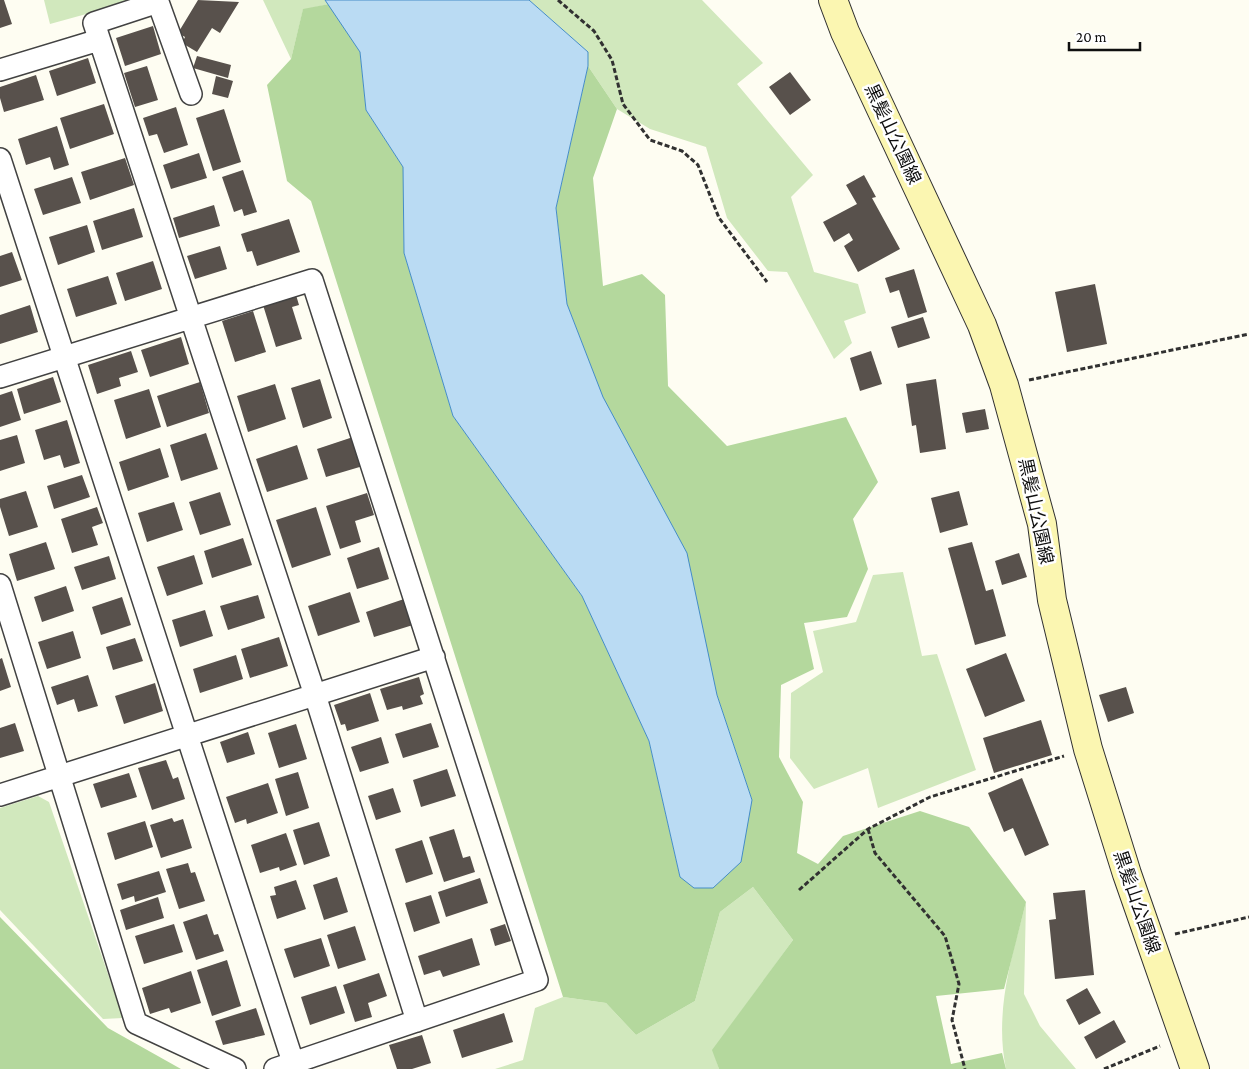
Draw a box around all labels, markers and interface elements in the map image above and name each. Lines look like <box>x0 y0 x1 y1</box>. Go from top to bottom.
scale bar <box>1069 20 1140 52</box>
text: 20 m <box>1076 29 1107 45</box>
street label: 黒髪山公園線 <box>861 81 925 187</box>
street label: 黒髪山公園線 <box>1015 456 1057 566</box>
street label: 黒髪山公園線 <box>1110 848 1164 956</box>

